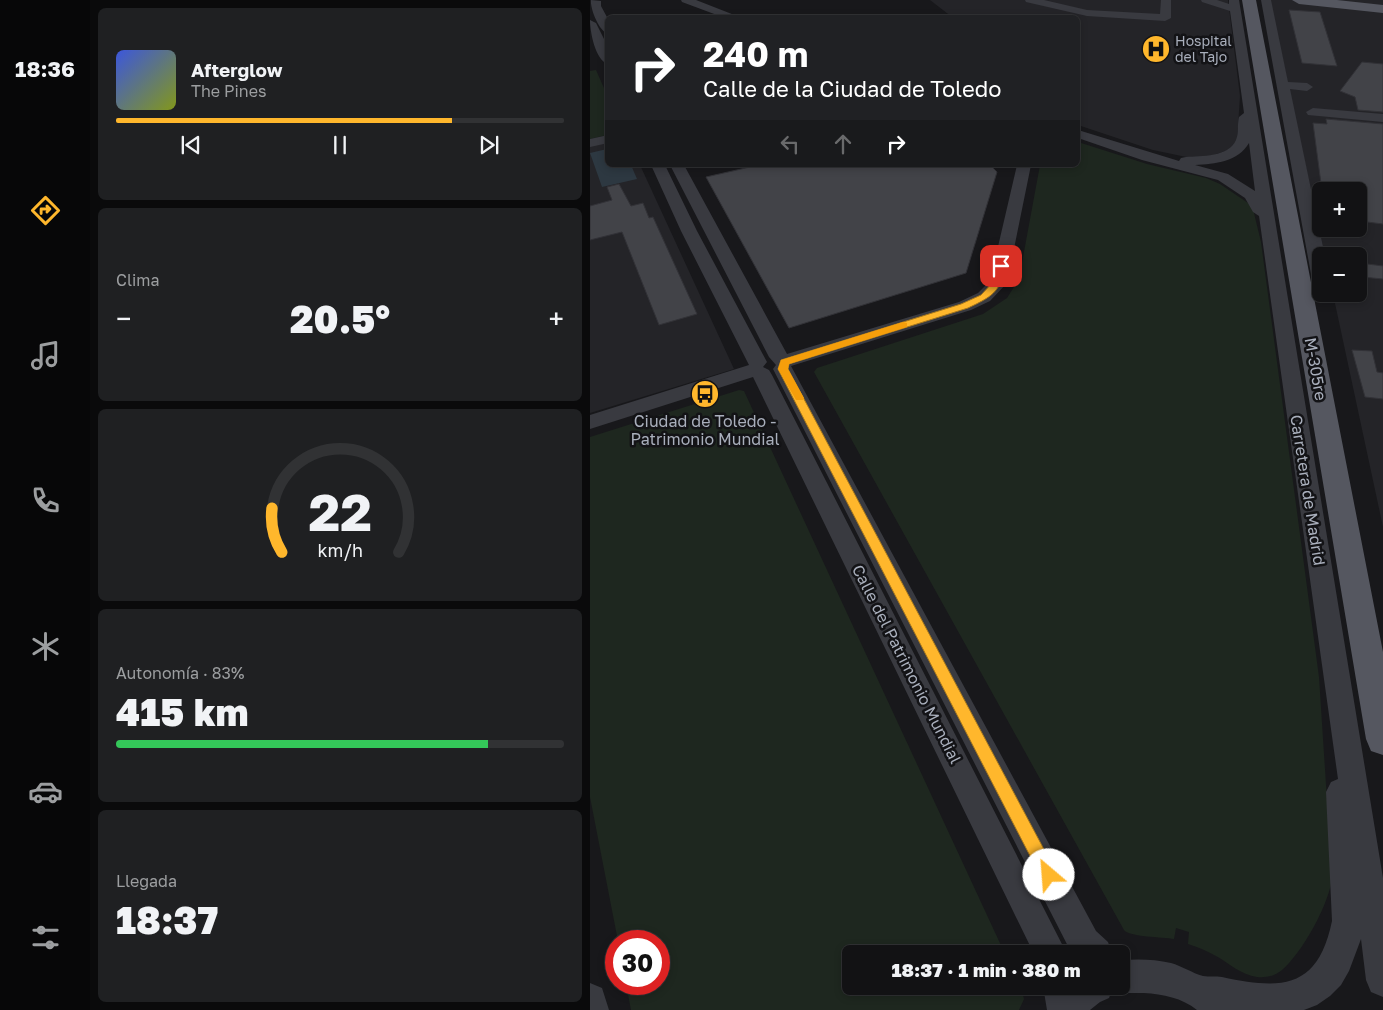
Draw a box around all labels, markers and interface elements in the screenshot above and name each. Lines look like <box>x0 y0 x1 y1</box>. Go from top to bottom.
place label: Hospital del Tajo <box>1175 32 1232 65</box>
text: 240 m <box>703 33 808 75</box>
hospital icon: Hospital del Tajo <box>1141 34 1171 64</box>
icon: right <box>620 35 685 100</box>
text: 18:36 <box>15 55 75 82</box>
text: Afterglow <box>191 58 282 81</box>
text: Calle de la Ciudad de Toledo <box>703 75 1001 102</box>
text: The Pines <box>191 81 266 101</box>
icon: left <box>776 130 804 158</box>
icon: ahead <box>829 130 857 158</box>
icon: right <box>882 130 910 158</box>
icon: previous <box>177 131 205 159</box>
icon: pause <box>326 131 354 159</box>
icon: next <box>475 131 503 159</box>
map controls <box>1312 182 1367 302</box>
button: + <box>1312 182 1367 237</box>
icon: directions <box>28 193 63 228</box>
pin <box>980 245 1022 287</box>
button: − <box>1312 247 1367 302</box>
icon: arrive <box>987 252 1015 280</box>
text: Clima <box>116 270 160 290</box>
text: 20.5° <box>290 296 390 341</box>
text: − <box>116 302 131 335</box>
text: + <box>549 302 564 335</box>
street label: M-305re <box>1301 336 1331 402</box>
icon: music <box>28 338 63 373</box>
bus stop icon: Ciudad de Toledo - Patrimonio Mundial <box>690 379 720 409</box>
place label: Ciudad de Toledo - Patrimonio Mundial <box>630 411 780 449</box>
street label: Carretera de Madrid <box>1286 413 1330 567</box>
text: 22 <box>308 480 372 542</box>
icon: phone <box>28 483 63 518</box>
text: km/h <box>317 539 363 561</box>
street label: Calle del Patrimonio Mundial <box>848 561 966 767</box>
icon: climate <box>28 629 63 664</box>
text: Autonomía · 83% <box>116 663 244 683</box>
text: 415 km <box>116 689 249 734</box>
icon: car <box>28 774 63 809</box>
position arrow <box>1022 848 1074 900</box>
text: Llegada <box>116 871 177 891</box>
text: 18:37 <box>116 897 218 942</box>
icon: filters <box>28 920 63 955</box>
speed limit sign: 30 <box>605 930 670 995</box>
text: 18:37 · 1 min · 380 m <box>891 958 1081 981</box>

